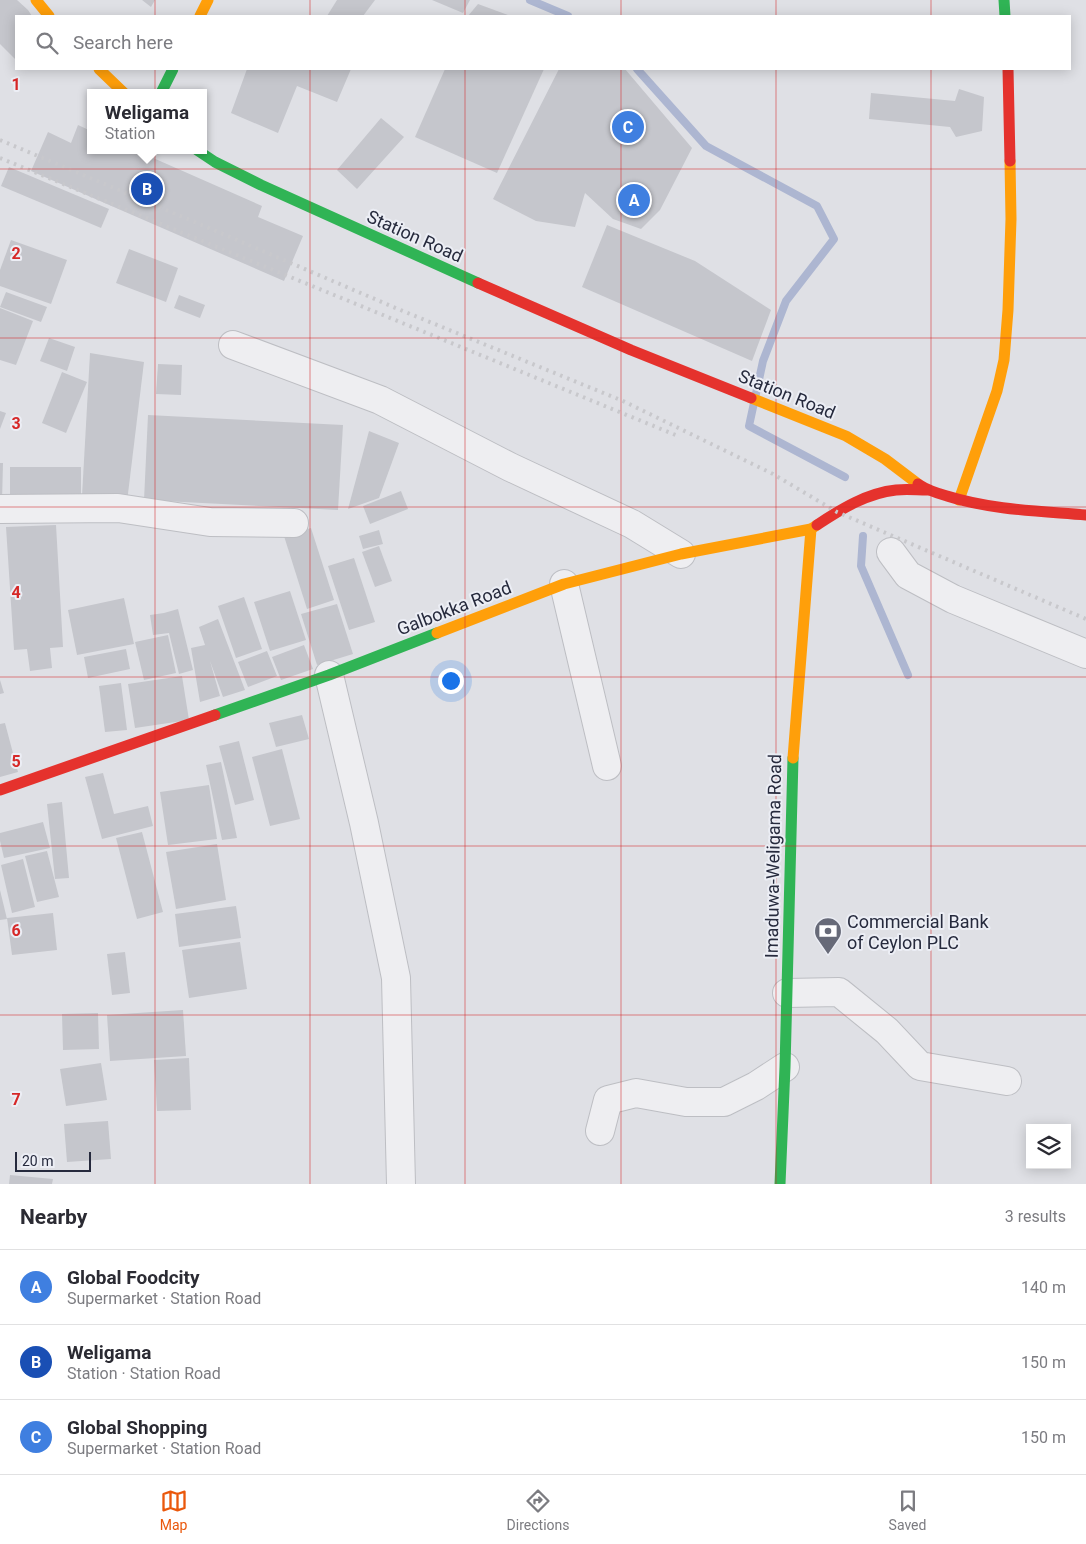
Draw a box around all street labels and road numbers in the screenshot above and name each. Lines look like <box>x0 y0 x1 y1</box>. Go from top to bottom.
street label: Station Road <box>364 206 466 266</box>
street label: Station Road <box>735 365 839 423</box>
street label: Galbokka Road <box>394 577 514 639</box>
street label: Imaduwa-Weligama Road <box>761 754 785 958</box>

